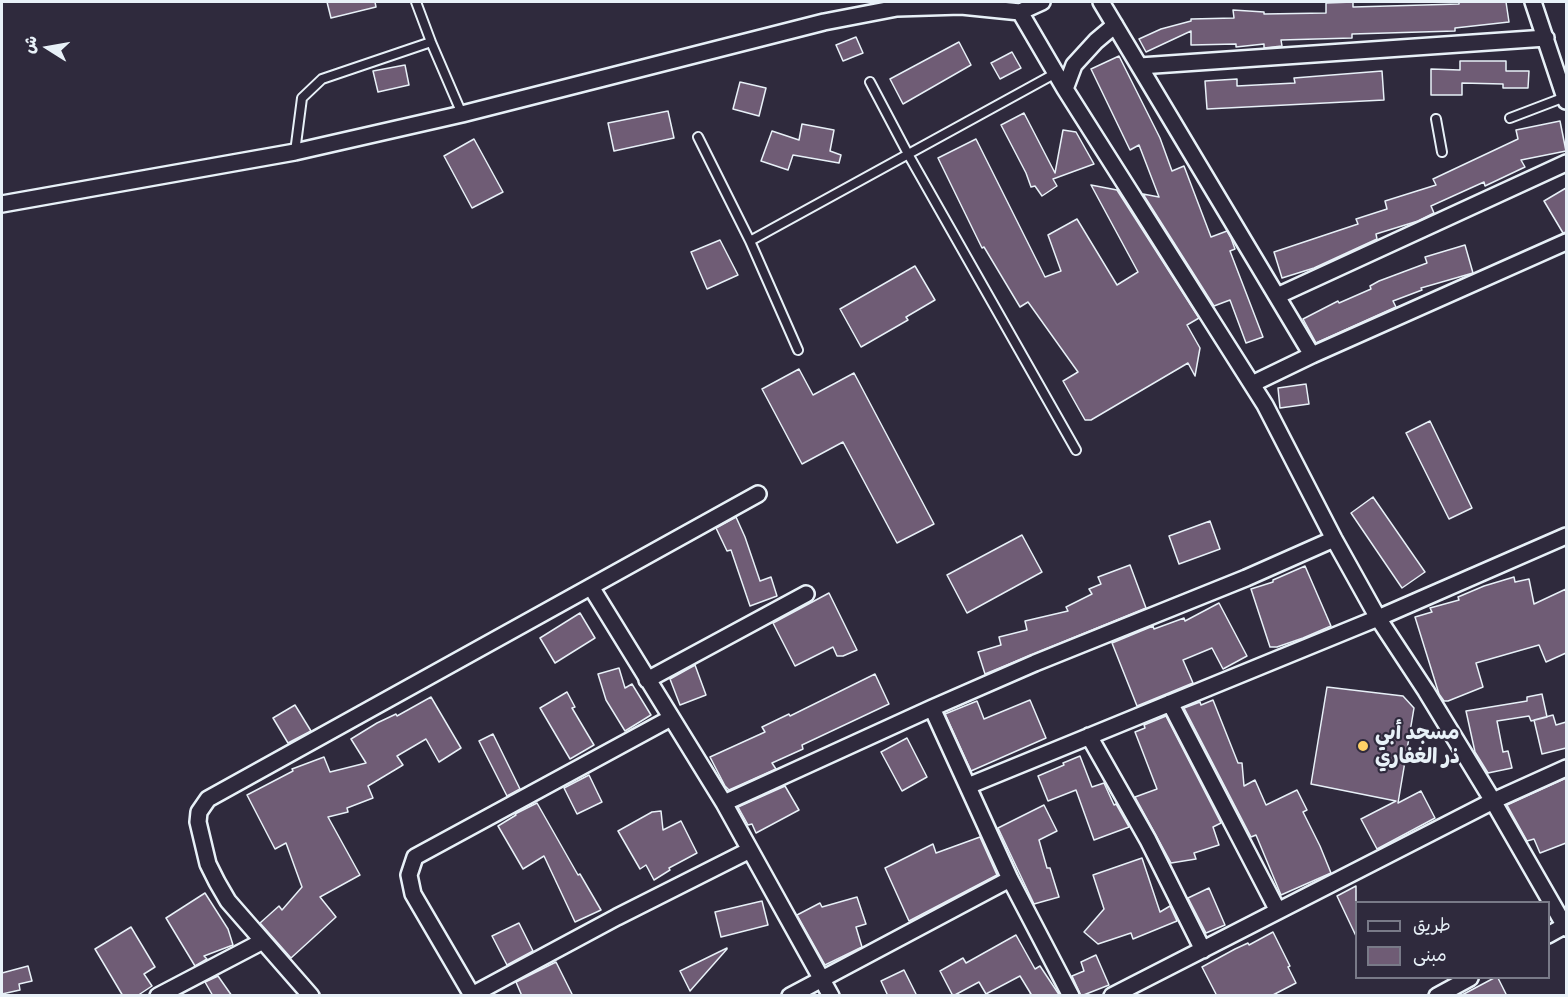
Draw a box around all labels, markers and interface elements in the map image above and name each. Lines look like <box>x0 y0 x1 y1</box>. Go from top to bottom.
north arrow <box>18 18 78 78</box>
text: ش <box>19 34 42 55</box>
place label: مسجد أبي ذر الغفاري <box>1375 721 1460 771</box>
marker: مسجد أبي ذر الغفاري <box>1356 739 1370 753</box>
legend <box>1355 901 1550 979</box>
text: طريق <box>1413 914 1451 937</box>
text: مبنى <box>1413 944 1447 967</box>

